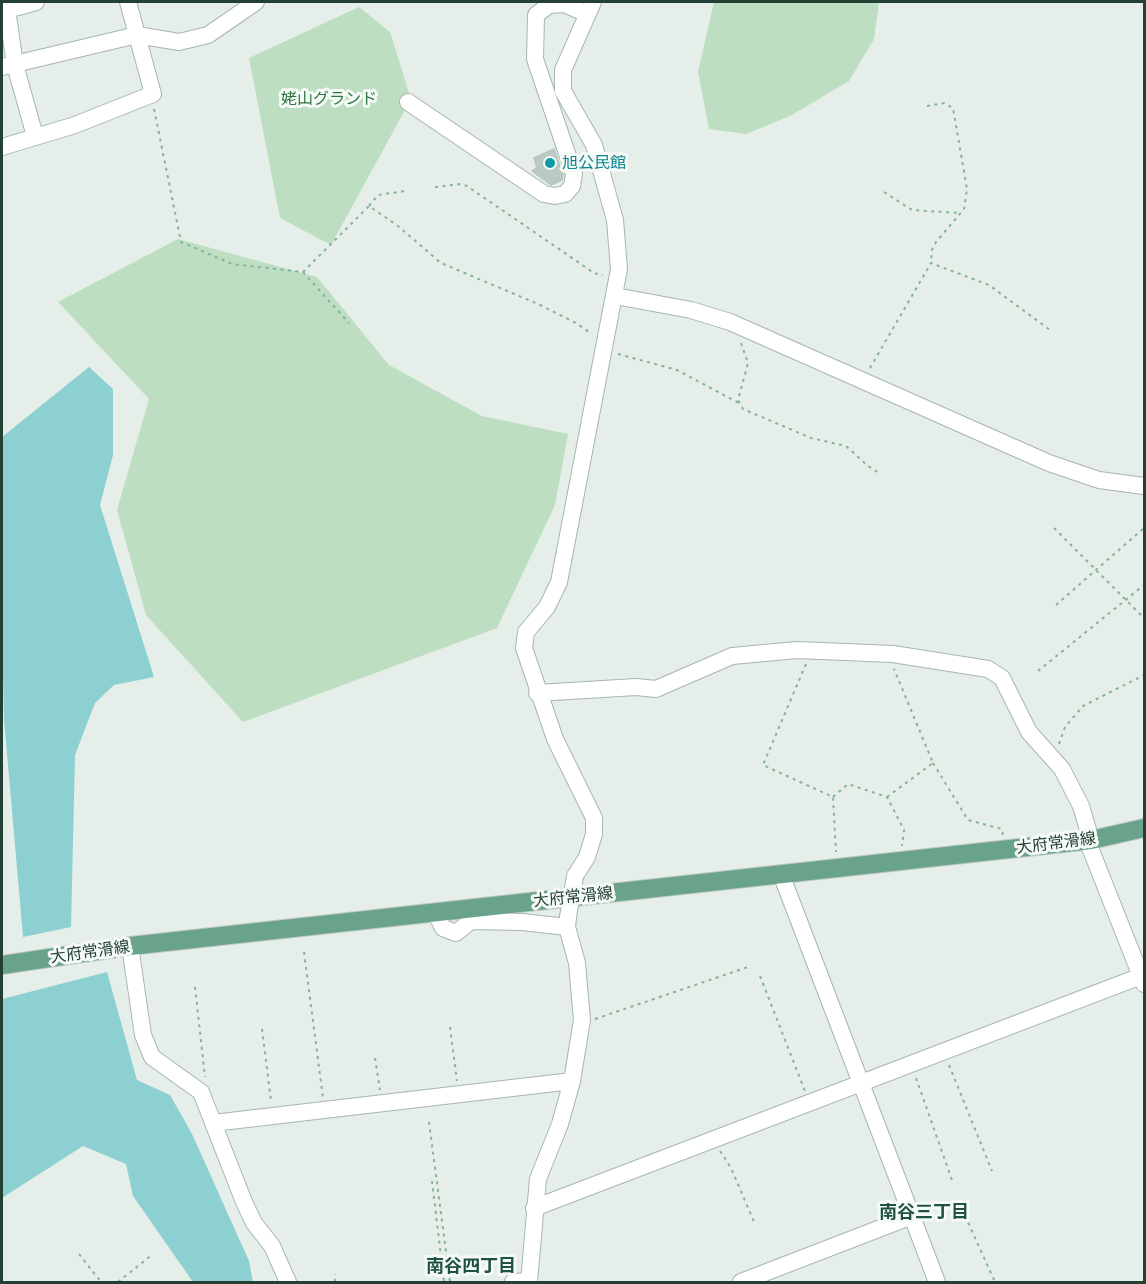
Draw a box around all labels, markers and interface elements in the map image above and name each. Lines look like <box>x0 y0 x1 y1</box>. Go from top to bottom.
park label: 姥山グランド <box>281 89 377 109</box>
place label: 旭公民館 <box>562 153 626 173</box>
marker: 旭公民館 <box>543 156 557 170</box>
street label: 大府常滑線 <box>1015 829 1097 857</box>
street label: 大府常滑線 <box>532 883 614 911</box>
street label: 大府常滑線 <box>49 937 131 967</box>
district label: 南谷三丁目 <box>879 1201 969 1223</box>
district label: 南谷四丁目 <box>426 1255 516 1277</box>

